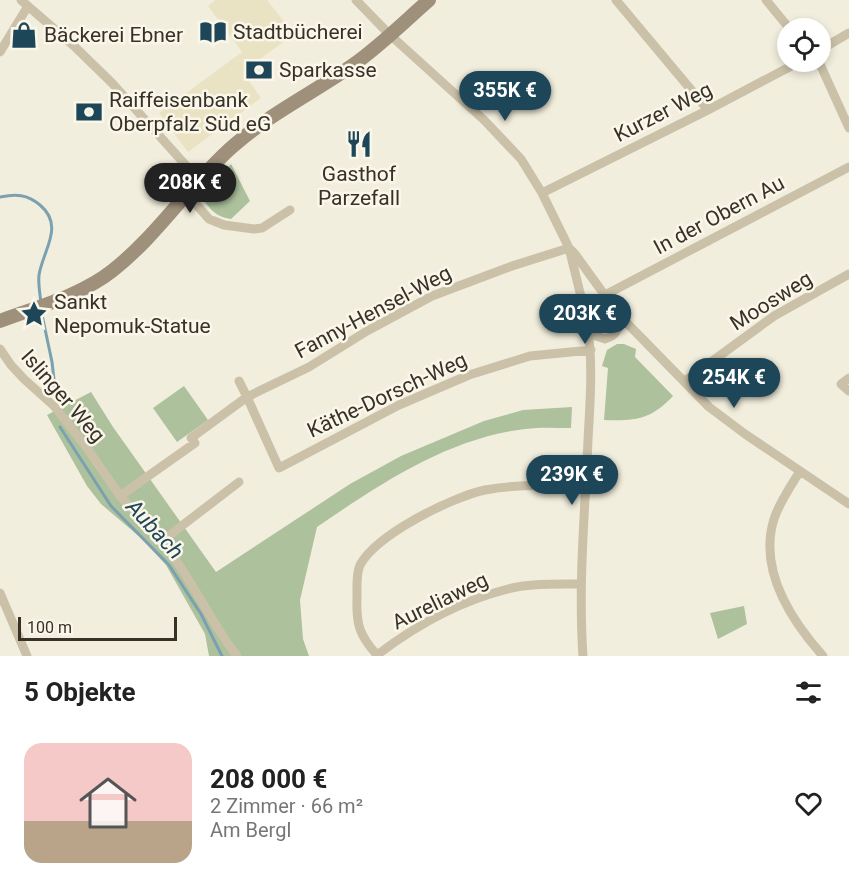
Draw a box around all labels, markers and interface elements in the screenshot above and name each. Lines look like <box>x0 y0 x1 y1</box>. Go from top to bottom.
library icon: Stadtbücherei <box>198 17 228 47</box>
map controls <box>777 18 831 72</box>
button: locate <box>777 18 831 72</box>
shop icon: Bäckerei Ebner <box>9 20 39 50</box>
place label: Stadtbücherei <box>233 20 363 44</box>
place label: Bäckerei Ebner <box>44 23 183 47</box>
bank icon: Sparkasse <box>244 55 274 85</box>
place label: Sparkasse <box>279 58 377 82</box>
pin: 355K € <box>456 71 554 122</box>
street label: Kurzer Weg <box>610 77 716 147</box>
text: 355K € <box>473 78 537 102</box>
place label: Raiffeisenbank Oberpfalz Süd eG <box>109 88 271 136</box>
bank icon: Raiffeisenbank Oberpfalz Süd eG <box>74 97 104 127</box>
restaurant icon: Gasthof Parzefall <box>344 129 374 159</box>
place label: Gasthof Parzefall <box>318 162 400 210</box>
pin: 208K € <box>141 163 239 214</box>
text: 208K € <box>158 170 222 194</box>
street label: In der Obern Au <box>650 171 788 259</box>
street label: Fanny-Hensel-Weg <box>291 261 455 363</box>
street label: Moosweg <box>726 266 816 336</box>
place label: Sankt Nepomuk-Statue <box>54 290 211 338</box>
pin: 203K € <box>536 294 634 345</box>
place icon: Sankt Nepomuk-Statue <box>19 299 49 329</box>
text: 203K € <box>553 301 617 325</box>
street label: Islinger Weg <box>16 345 110 447</box>
street label: Käthe-Dorsch-Weg <box>303 348 471 442</box>
pin: 254K € <box>685 358 783 409</box>
text: 254K € <box>702 365 766 389</box>
pin: 239K € <box>523 455 621 506</box>
text: 239K € <box>540 462 604 486</box>
water label: Aubach <box>121 493 189 564</box>
street label: Aureliaweg <box>388 568 492 634</box>
scale bar <box>18 614 177 642</box>
text: 100 m <box>27 618 72 637</box>
icon: filters <box>792 676 825 709</box>
text: 5 Objekte <box>24 677 135 707</box>
text: 208 000 € <box>210 764 327 794</box>
icon: home <box>72 767 144 839</box>
icon: heart <box>792 787 825 820</box>
text: 2 Zimmer · 66 m² <box>210 794 363 818</box>
text: Am Bergl <box>210 818 291 842</box>

